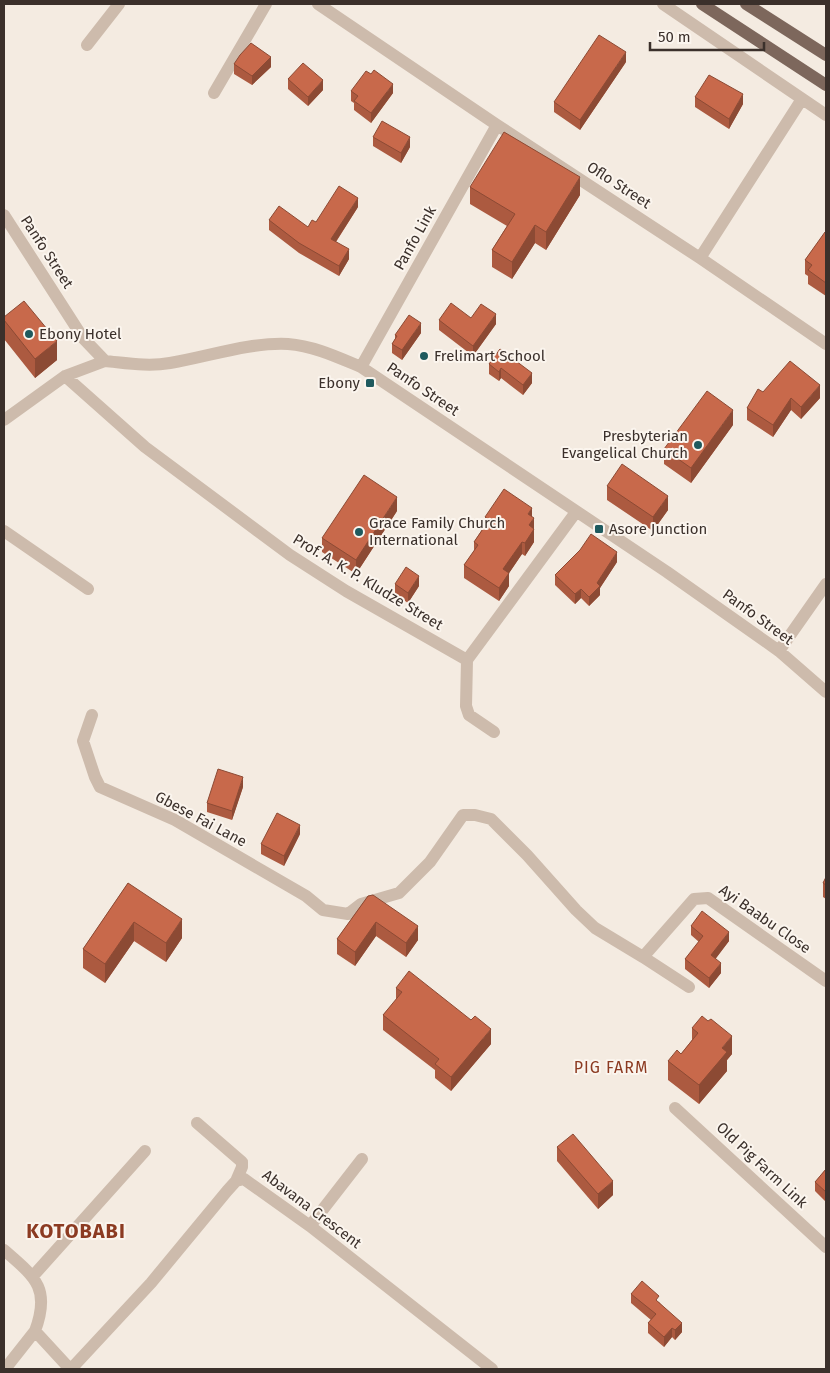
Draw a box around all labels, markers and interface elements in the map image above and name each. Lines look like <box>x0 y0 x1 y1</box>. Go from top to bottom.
scale bar <box>650 20 764 52</box>
text: 50 m <box>658 28 691 46</box>
street label: Oflo Street <box>584 158 655 213</box>
street label: Panfo Link <box>390 202 440 273</box>
street label: Panfo Street <box>17 212 78 292</box>
place label: Ebony Hotel <box>39 325 122 343</box>
marker: Ebony Hotel <box>23 328 35 340</box>
place label: Frelimart School <box>434 347 546 365</box>
marker: Frelimart School <box>418 350 430 362</box>
street label: Panfo Street <box>383 358 463 420</box>
place label: Ebony <box>318 374 361 392</box>
marker: Ebony <box>364 377 376 389</box>
place label: Presbyterian Evangelical Church <box>561 427 688 462</box>
marker: Presbyterian Evangelical Church <box>692 439 704 451</box>
place label: Grace Family Church International <box>369 514 505 549</box>
place label: Asore Junction <box>609 520 707 538</box>
marker: Asore Junction <box>593 523 605 535</box>
marker: Grace Family Church International <box>353 526 365 538</box>
street label: Prof. A. K. P. Kludze Street <box>290 530 447 634</box>
street label: Panfo Street <box>719 585 797 649</box>
street label: Gbese Fai Lane <box>152 787 250 851</box>
street label: Ayi Baabu Close <box>716 881 814 957</box>
district label: PIG FARM <box>574 1058 648 1077</box>
street label: Old Pig Farm Link <box>713 1118 811 1212</box>
street label: Abavana Crescent <box>259 1166 366 1252</box>
district label: KOTOBABI <box>26 1219 126 1243</box>

